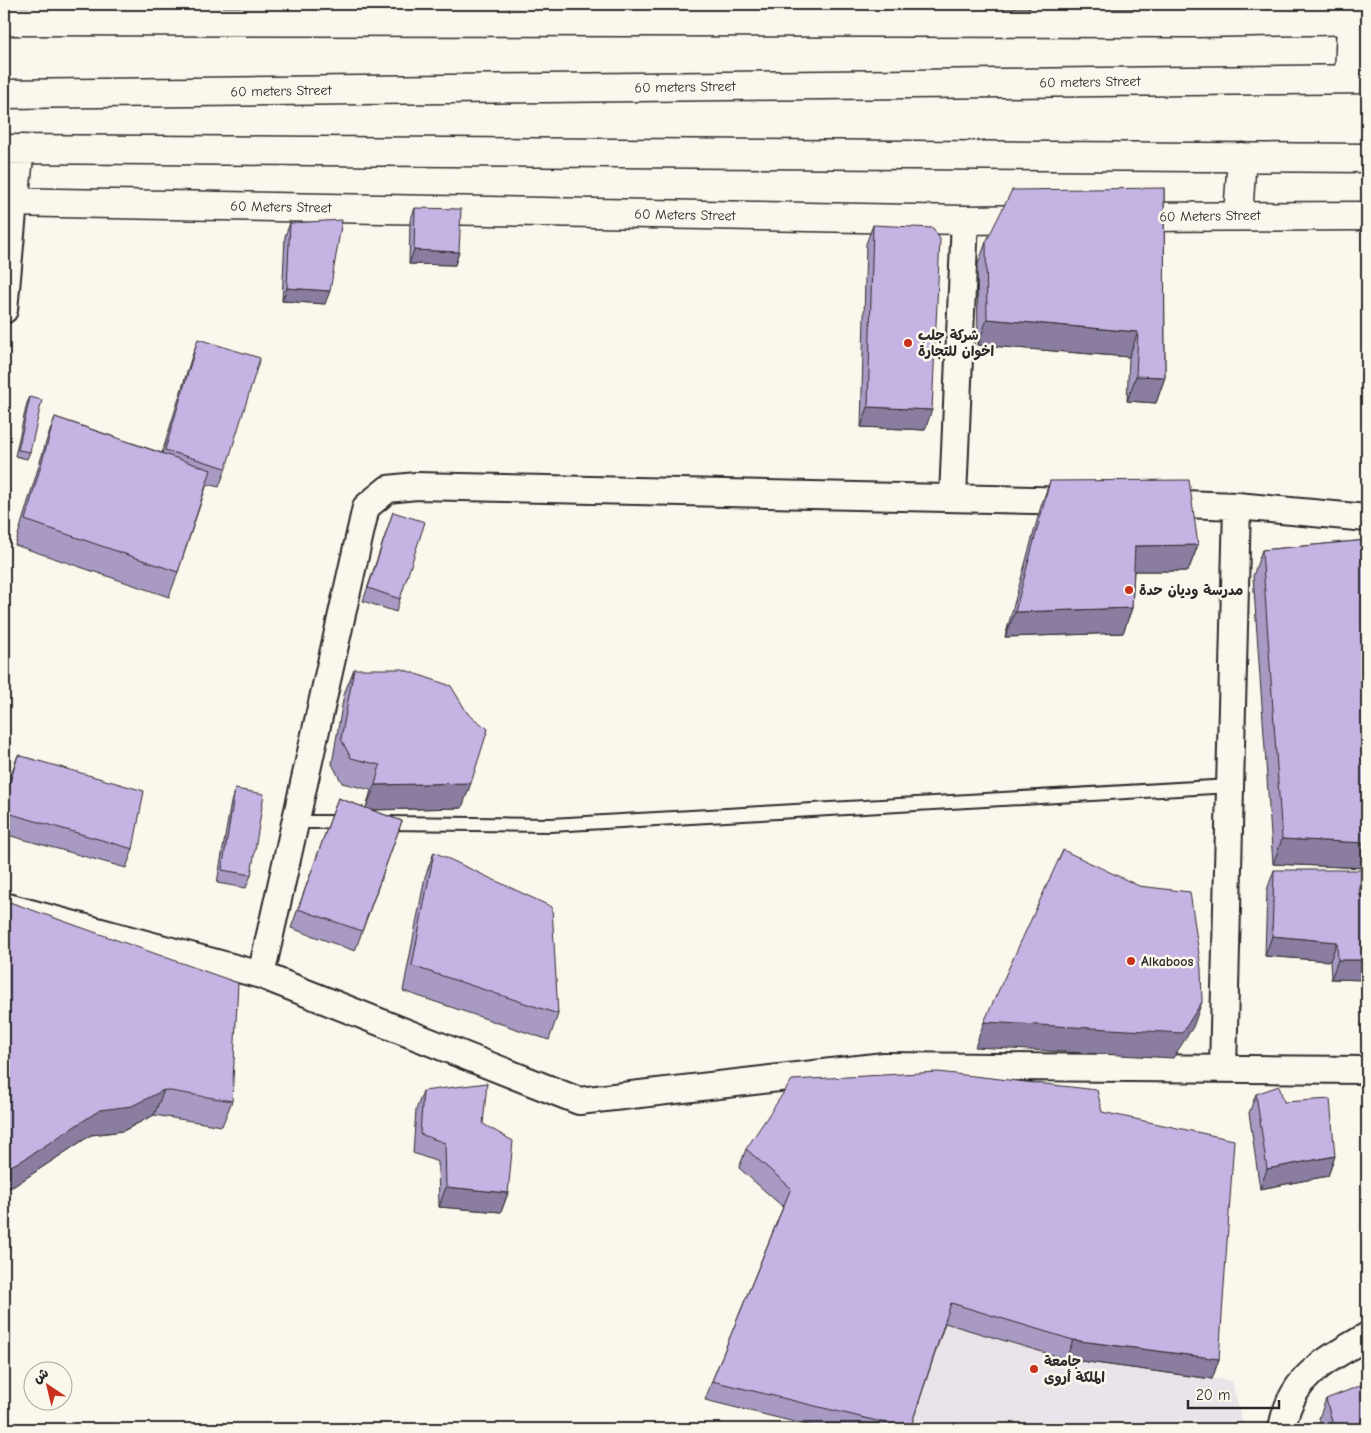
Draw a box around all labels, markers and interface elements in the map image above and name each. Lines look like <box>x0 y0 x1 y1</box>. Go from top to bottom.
street label: 60 meters Street <box>1039 73 1142 91</box>
street label: 60 meters Street <box>634 78 737 96</box>
street label: 60 meters Street <box>230 82 333 100</box>
street label: 60 Meters Street <box>230 198 333 216</box>
street label: 60 Meters Street <box>634 206 737 224</box>
street label: 60 Meters Street <box>1159 207 1262 225</box>
place label: شركة جلب اخوان للتجارة <box>918 327 995 361</box>
marker: شركة جلب اخوان للتجارة <box>902 337 914 349</box>
place label: مدرسة وديان حدة <box>1139 582 1243 599</box>
marker: مدرسة وديان حدة <box>1123 584 1135 596</box>
place label: Alkaboos <box>1141 953 1194 970</box>
marker: Alkaboos <box>1125 955 1137 967</box>
place label: جامعة الملكة أروى <box>1044 1353 1105 1386</box>
north arrow <box>22 1360 72 1410</box>
marker: جامعة الملكة أروى <box>1028 1363 1040 1375</box>
text: ش <box>30 1364 52 1387</box>
scale bar <box>1188 1378 1280 1410</box>
text: 20 m <box>1196 1386 1230 1404</box>

